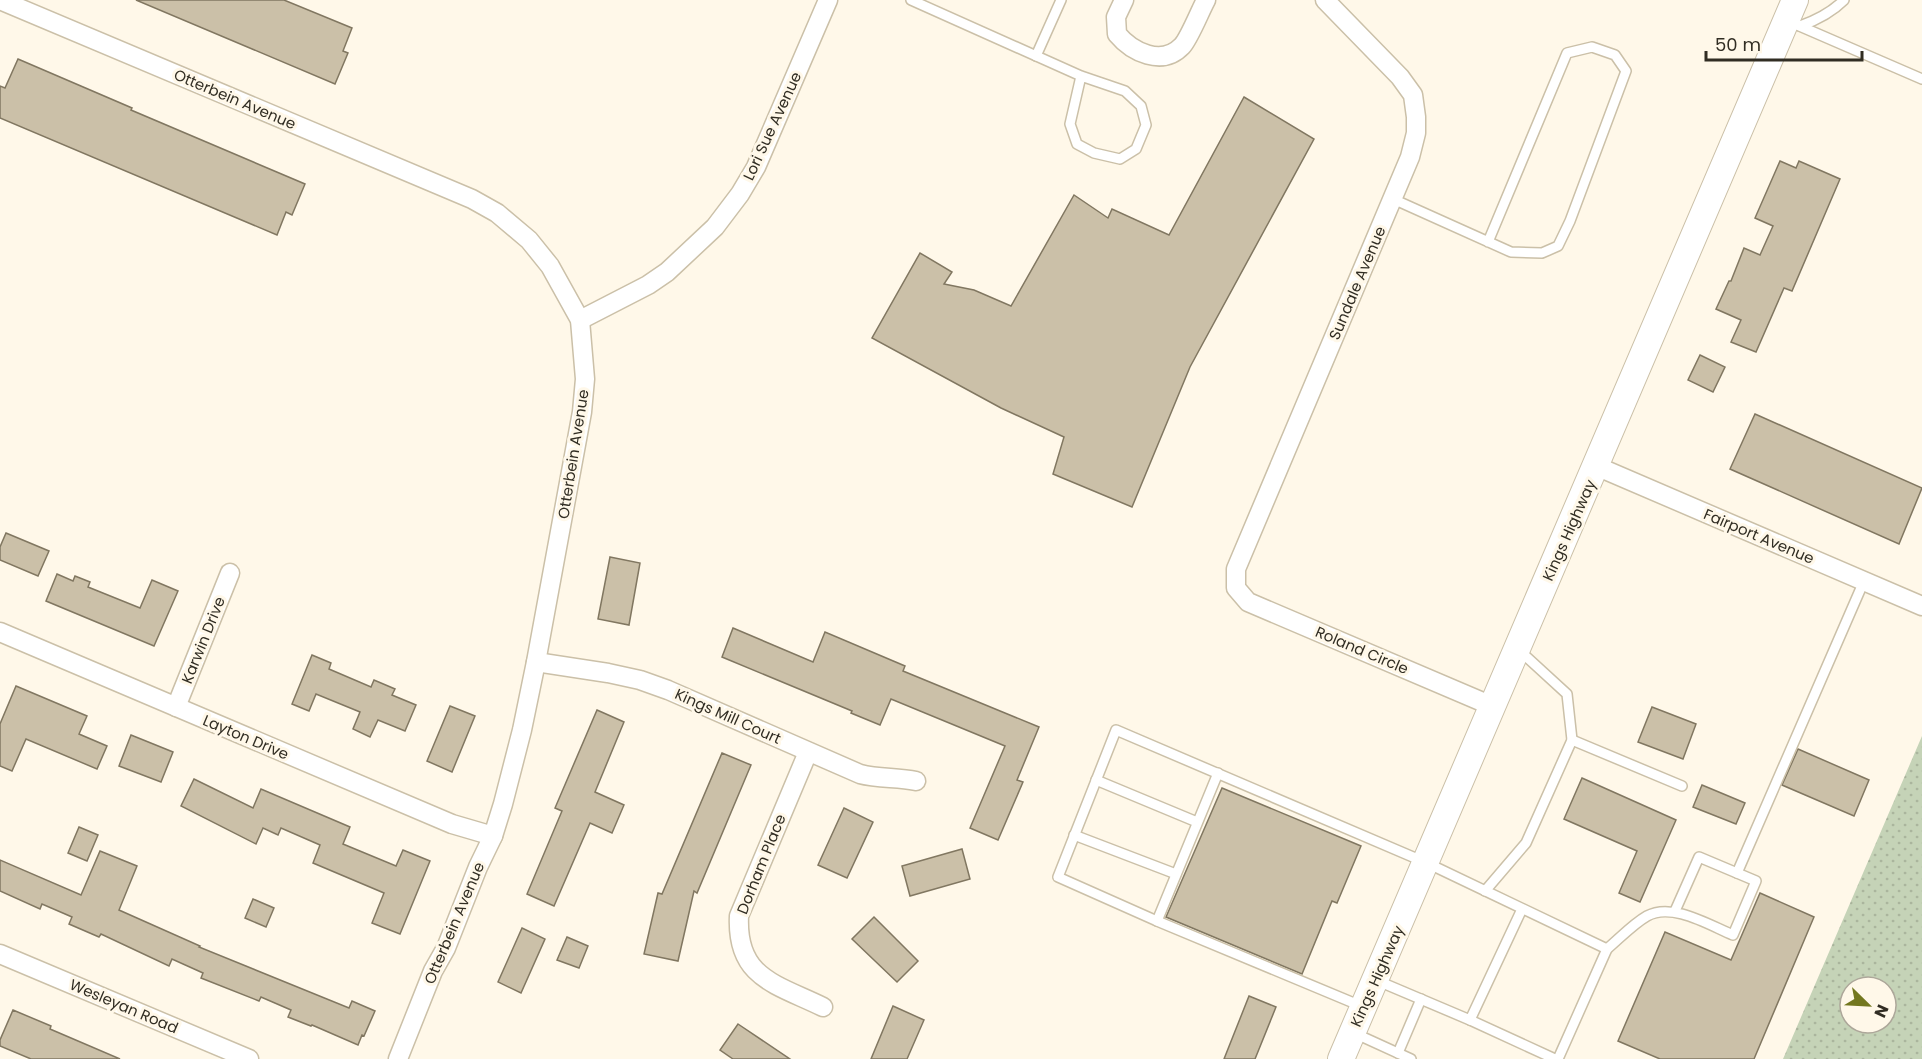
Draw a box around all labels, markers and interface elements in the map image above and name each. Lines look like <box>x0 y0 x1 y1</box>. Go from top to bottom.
scale bar <box>1706 24 1862 62</box>
text: 50 m <box>1715 32 1761 57</box>
street label: Otterbein Avenue <box>171 64 299 134</box>
street label: Lori Sue Avenue <box>738 68 806 184</box>
street label: Sundale Avenue <box>1324 223 1390 343</box>
street label: Otterbein Avenue <box>552 388 594 520</box>
street label: Kings Highway <box>1537 475 1601 584</box>
street label: Fairport Avenue <box>1701 503 1817 569</box>
street label: Karwin Drive <box>176 593 230 687</box>
street label: Roland Circle <box>1312 621 1412 679</box>
street label: Kings Mill Court <box>672 683 784 749</box>
street label: Layton Drive <box>200 709 292 765</box>
street label: Dorham Place <box>731 811 791 917</box>
street label: Otterbein Avenue <box>419 859 489 987</box>
street label: Kings Highway <box>1345 921 1409 1030</box>
street label: Wesleyan Road <box>67 974 181 1038</box>
north arrow <box>1838 975 1898 1035</box>
text: N <box>1868 1001 1894 1021</box>

